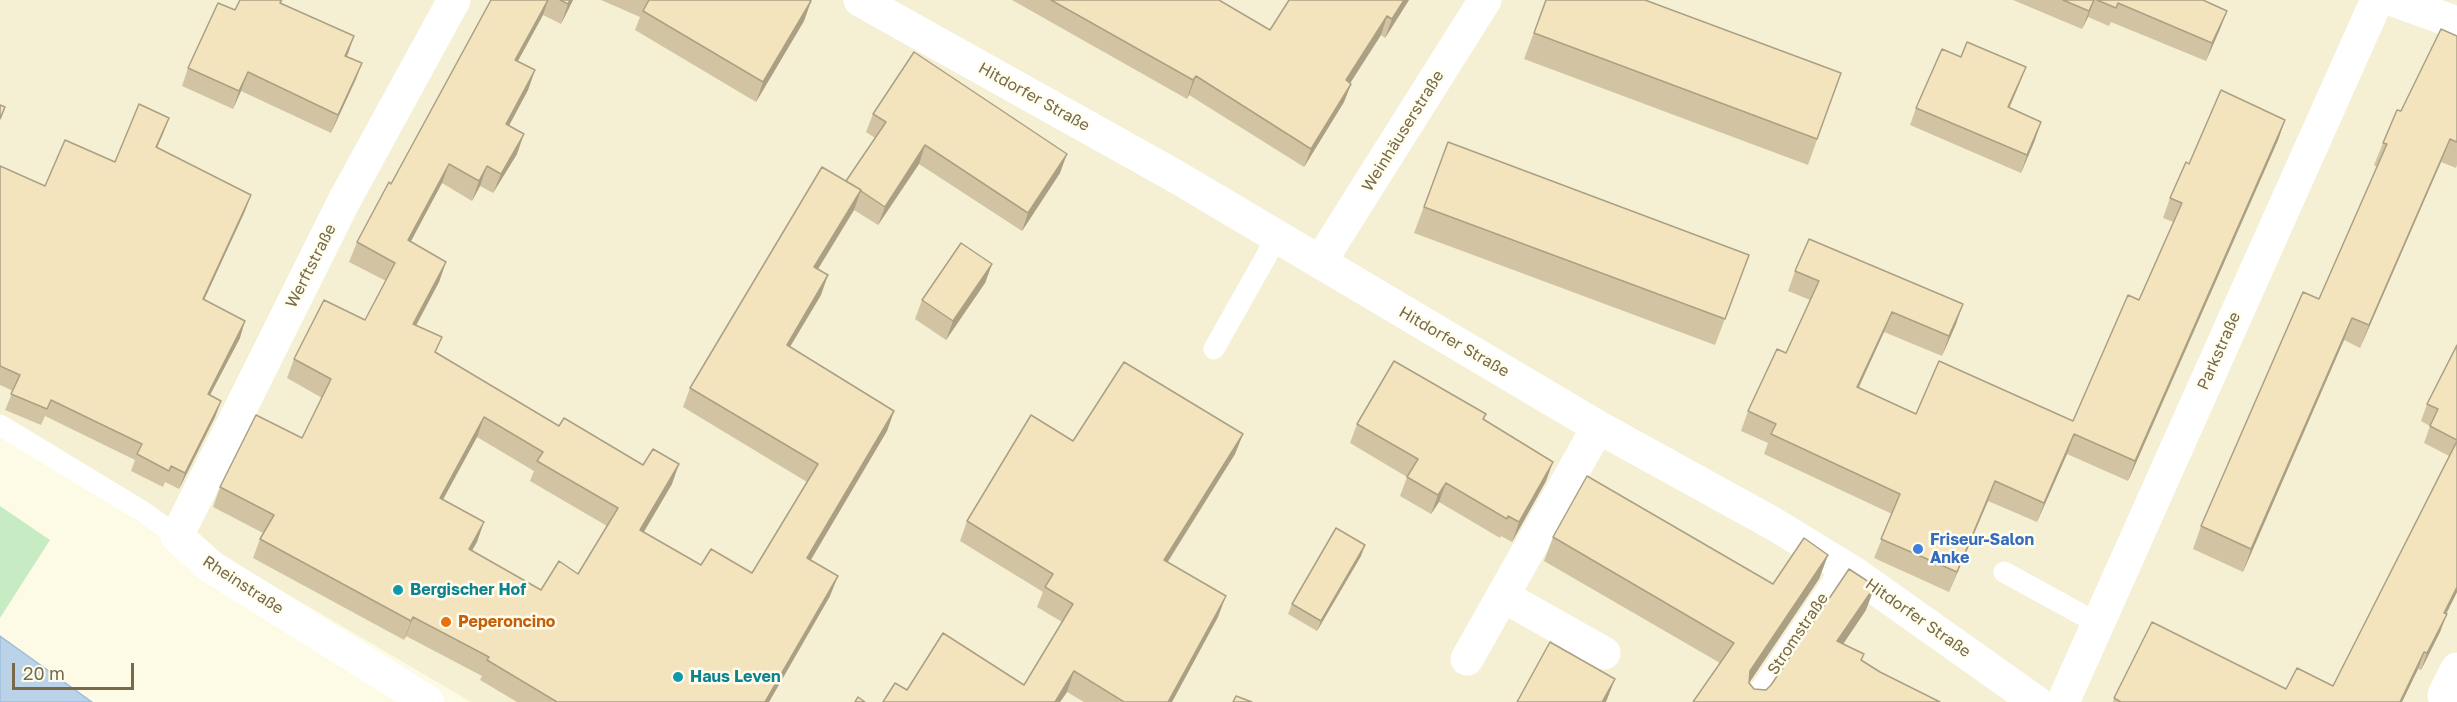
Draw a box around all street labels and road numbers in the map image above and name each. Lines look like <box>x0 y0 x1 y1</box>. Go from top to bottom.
street label: Hitdorfer Straße <box>975 59 1093 135</box>
street label: Weinhäuserstraße <box>1358 67 1448 195</box>
street label: Werftstraße <box>282 221 340 311</box>
street label: Hitdorfer Straße <box>1395 303 1513 381</box>
street label: Parkstraße <box>2193 309 2245 393</box>
street label: Rheinstraße <box>199 552 287 618</box>
street label: Hitdorfer Straße <box>1862 575 1974 661</box>
street label: Stromstraße <box>1764 589 1832 679</box>

